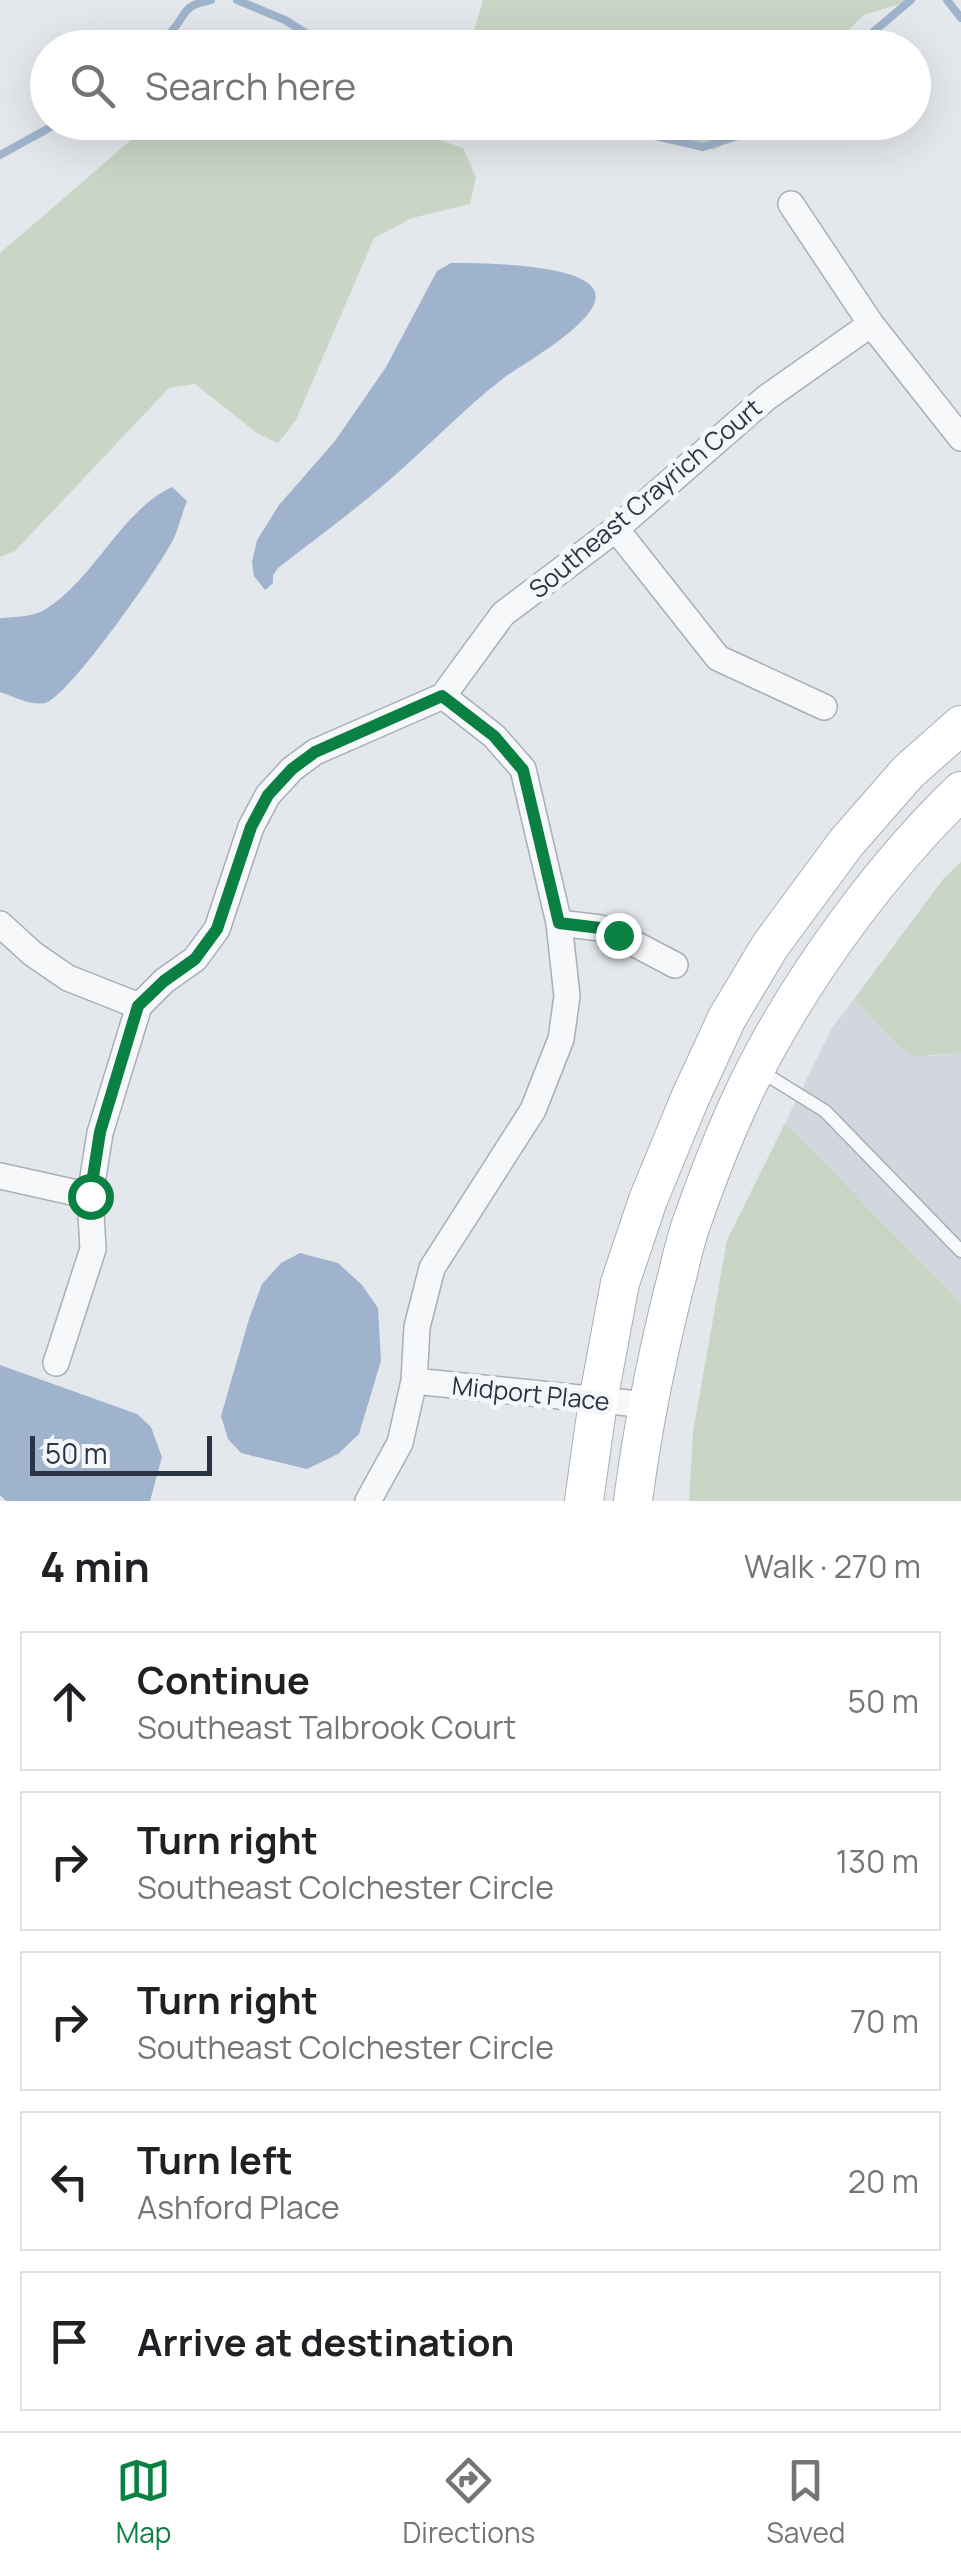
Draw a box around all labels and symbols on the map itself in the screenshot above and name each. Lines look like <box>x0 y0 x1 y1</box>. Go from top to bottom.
street label: Southeast Crayrich Court <box>521 390 769 606</box>
route end <box>596 913 642 959</box>
route start <box>68 1174 114 1220</box>
street label: Midport Place <box>451 1367 611 1419</box>
scale bar <box>30 1431 212 1476</box>

